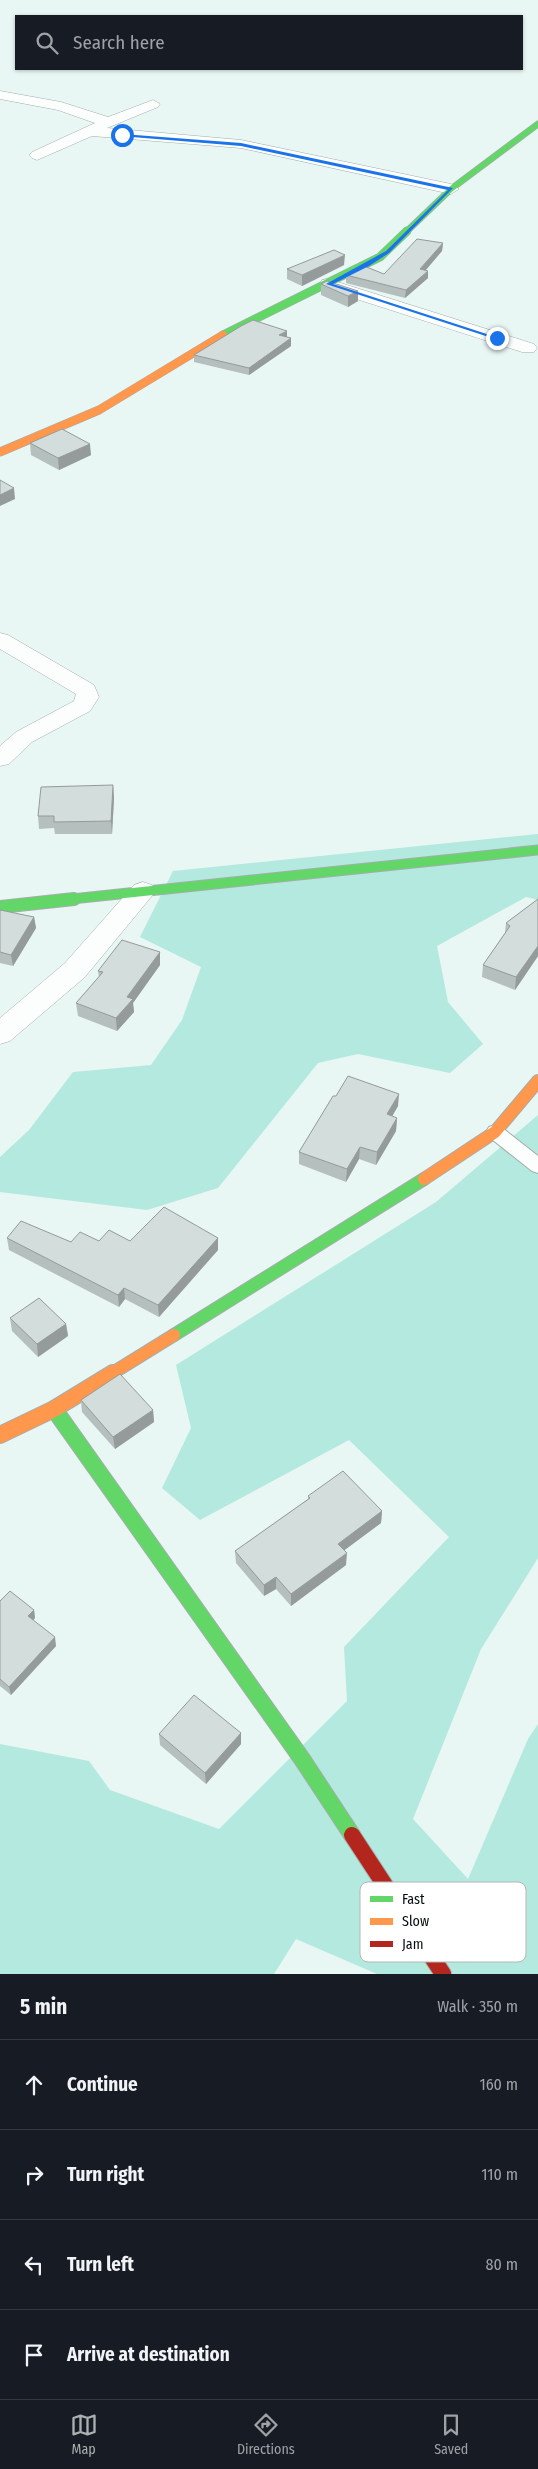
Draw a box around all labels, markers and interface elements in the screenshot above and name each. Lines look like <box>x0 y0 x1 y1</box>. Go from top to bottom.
search box <box>15 15 523 70</box>
icon: search <box>33 29 61 57</box>
text: Search here <box>73 31 165 54</box>
route start <box>111 124 134 147</box>
route end <box>486 327 509 350</box>
legend <box>360 1882 526 1962</box>
text: Fast <box>402 1891 425 1908</box>
text: Slow <box>402 1913 429 1930</box>
text: Jam <box>402 1936 423 1953</box>
text: 5 min <box>20 1994 67 2020</box>
text: Walk · 350 m <box>437 1997 518 2016</box>
icon: ahead <box>20 2071 48 2099</box>
text: Continue <box>67 2073 138 2096</box>
text: 160 m <box>479 2075 518 2094</box>
icon: right <box>20 2161 48 2189</box>
text: Turn right <box>67 2163 144 2186</box>
text: 110 m <box>481 2165 518 2184</box>
icon: left <box>20 2251 48 2279</box>
text: Turn left <box>67 2253 134 2276</box>
text: 80 m <box>486 2255 518 2274</box>
icon: arrive <box>20 2341 48 2369</box>
text: Arrive at destination <box>67 2343 230 2366</box>
tab: Map <box>70 2411 98 2458</box>
tab: Directions <box>237 2411 295 2458</box>
tab: Saved <box>434 2411 468 2458</box>

